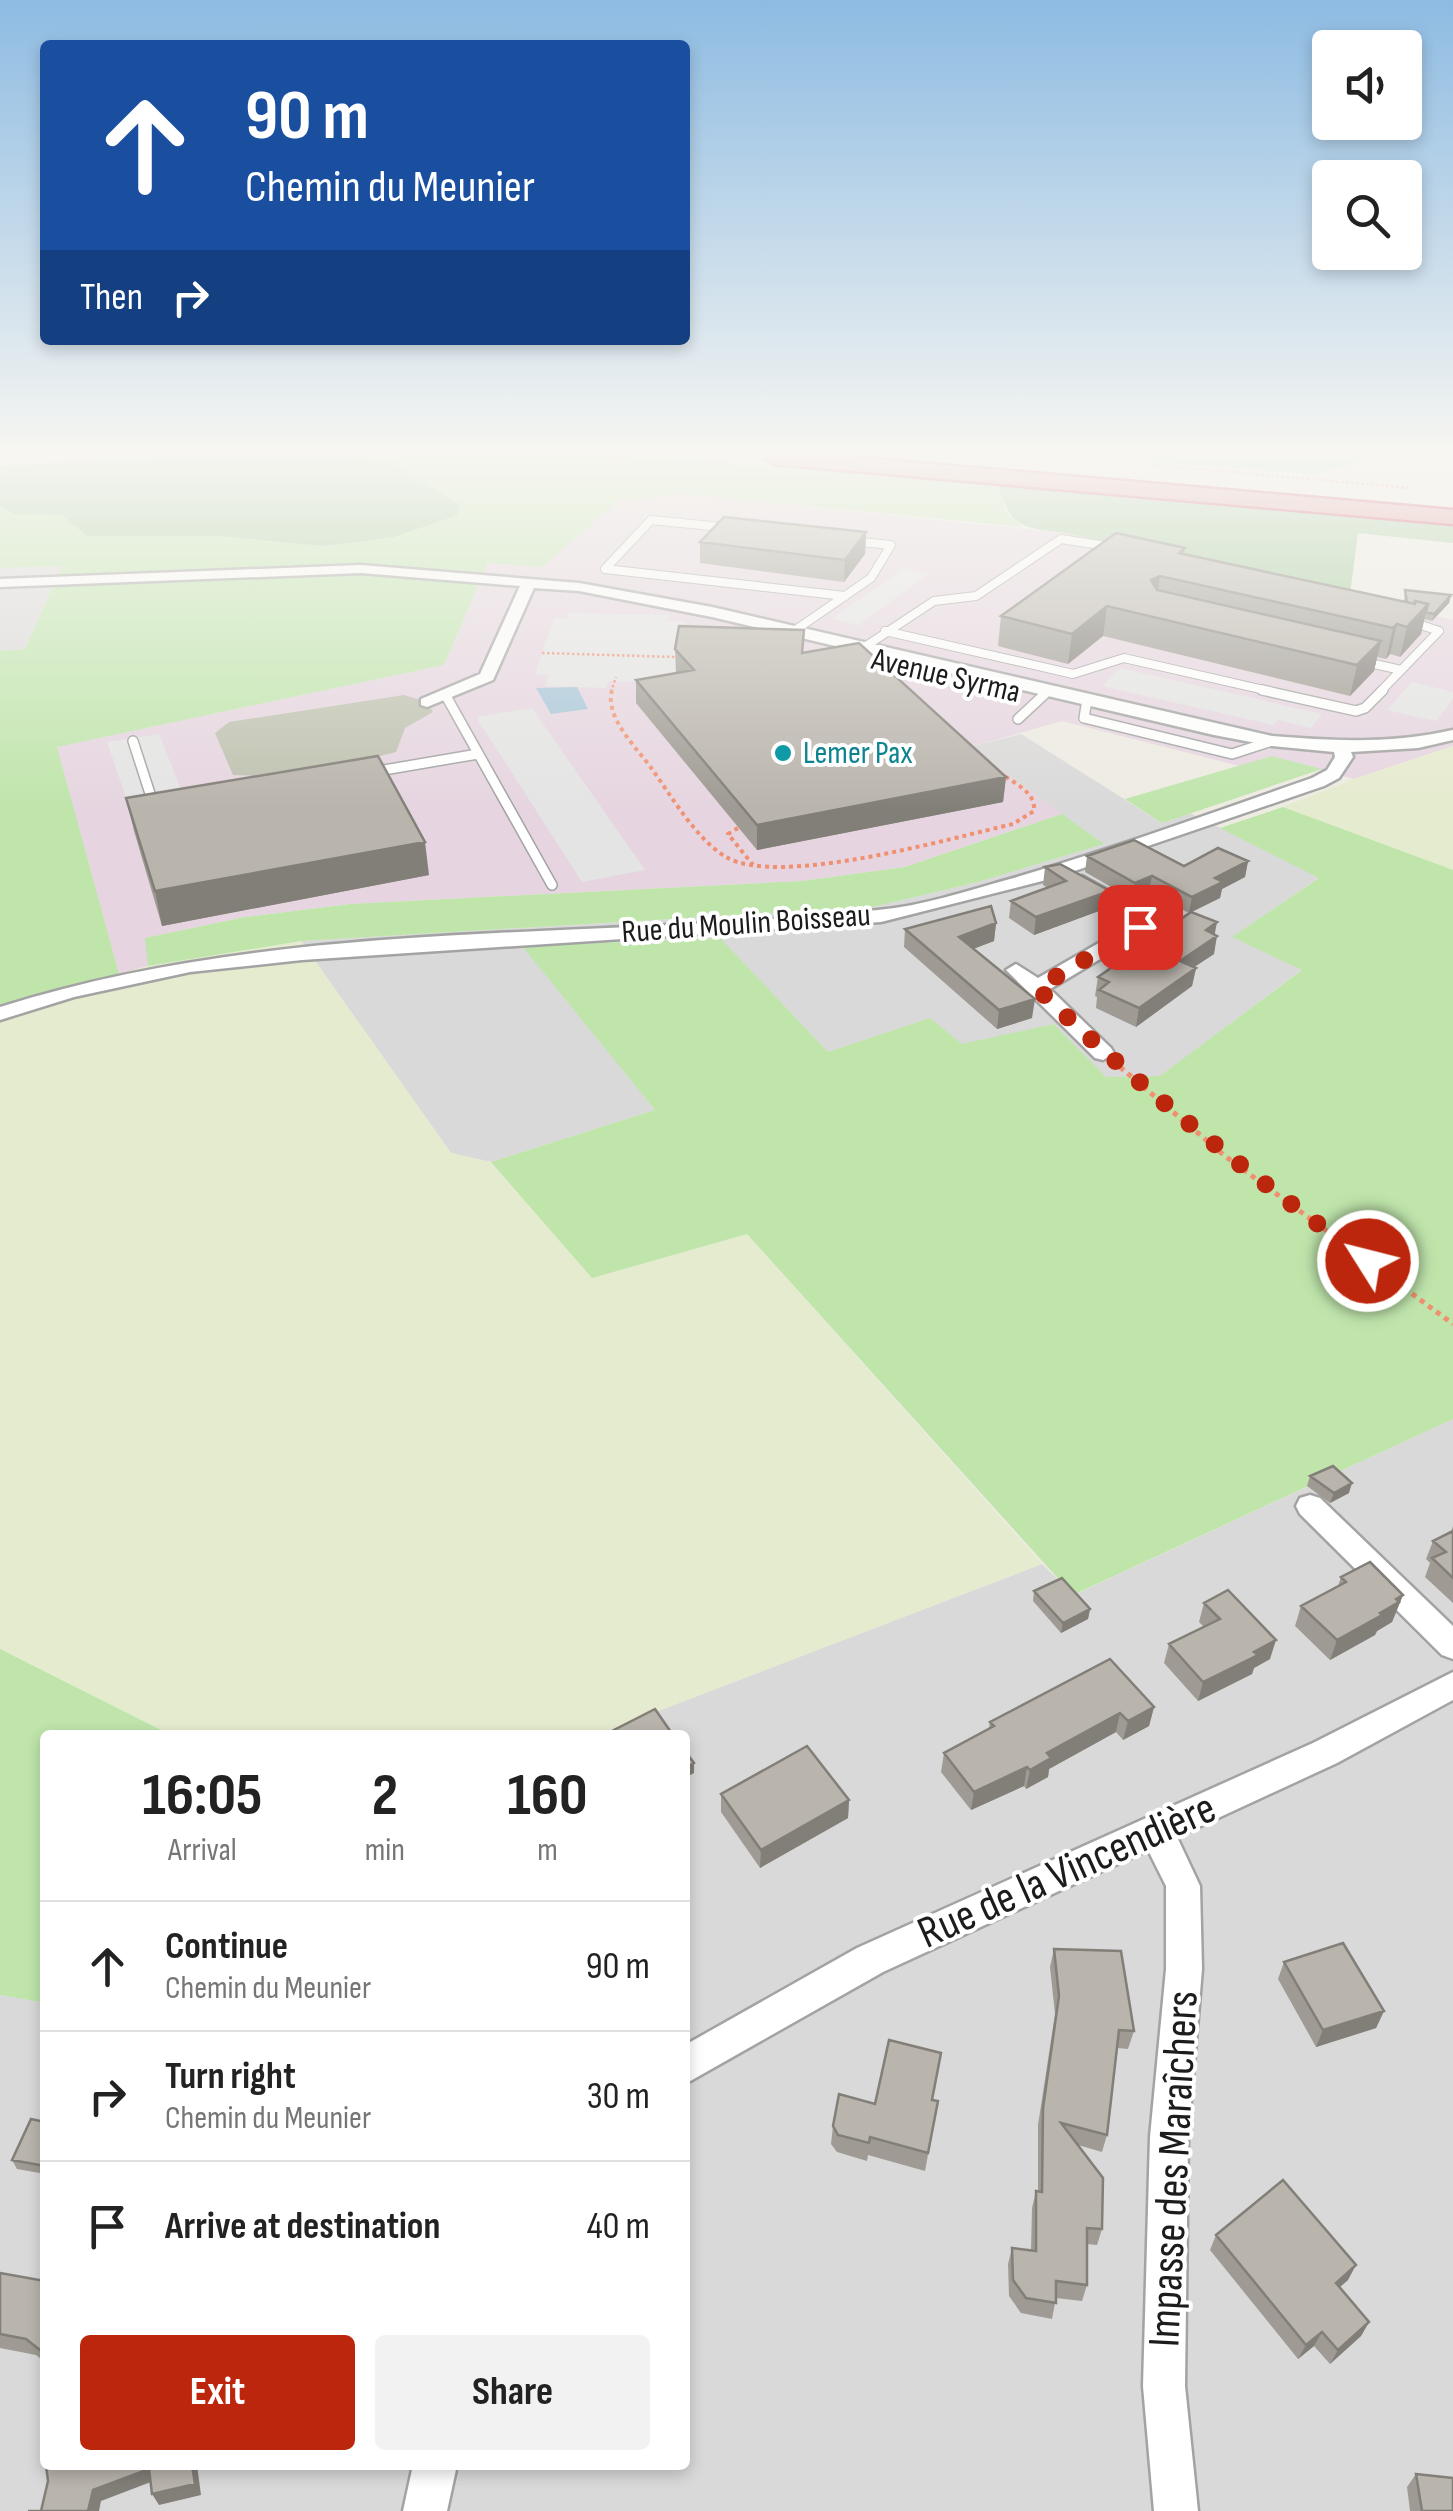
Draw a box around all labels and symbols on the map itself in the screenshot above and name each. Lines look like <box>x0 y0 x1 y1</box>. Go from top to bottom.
street label: Avenue Syrma <box>867 640 1024 712</box>
place label: Lemer Pax <box>803 734 912 773</box>
marker: Lemer Pax <box>772 742 794 764</box>
pin <box>1098 885 1183 970</box>
street label: Rue du Moulin Boisseau <box>620 896 872 952</box>
position arrow <box>1316 1209 1420 1313</box>
street label: Rue de la Vincendière <box>910 1781 1224 1961</box>
street label: Impasse des Maraîchers <box>1137 1989 1211 2349</box>

